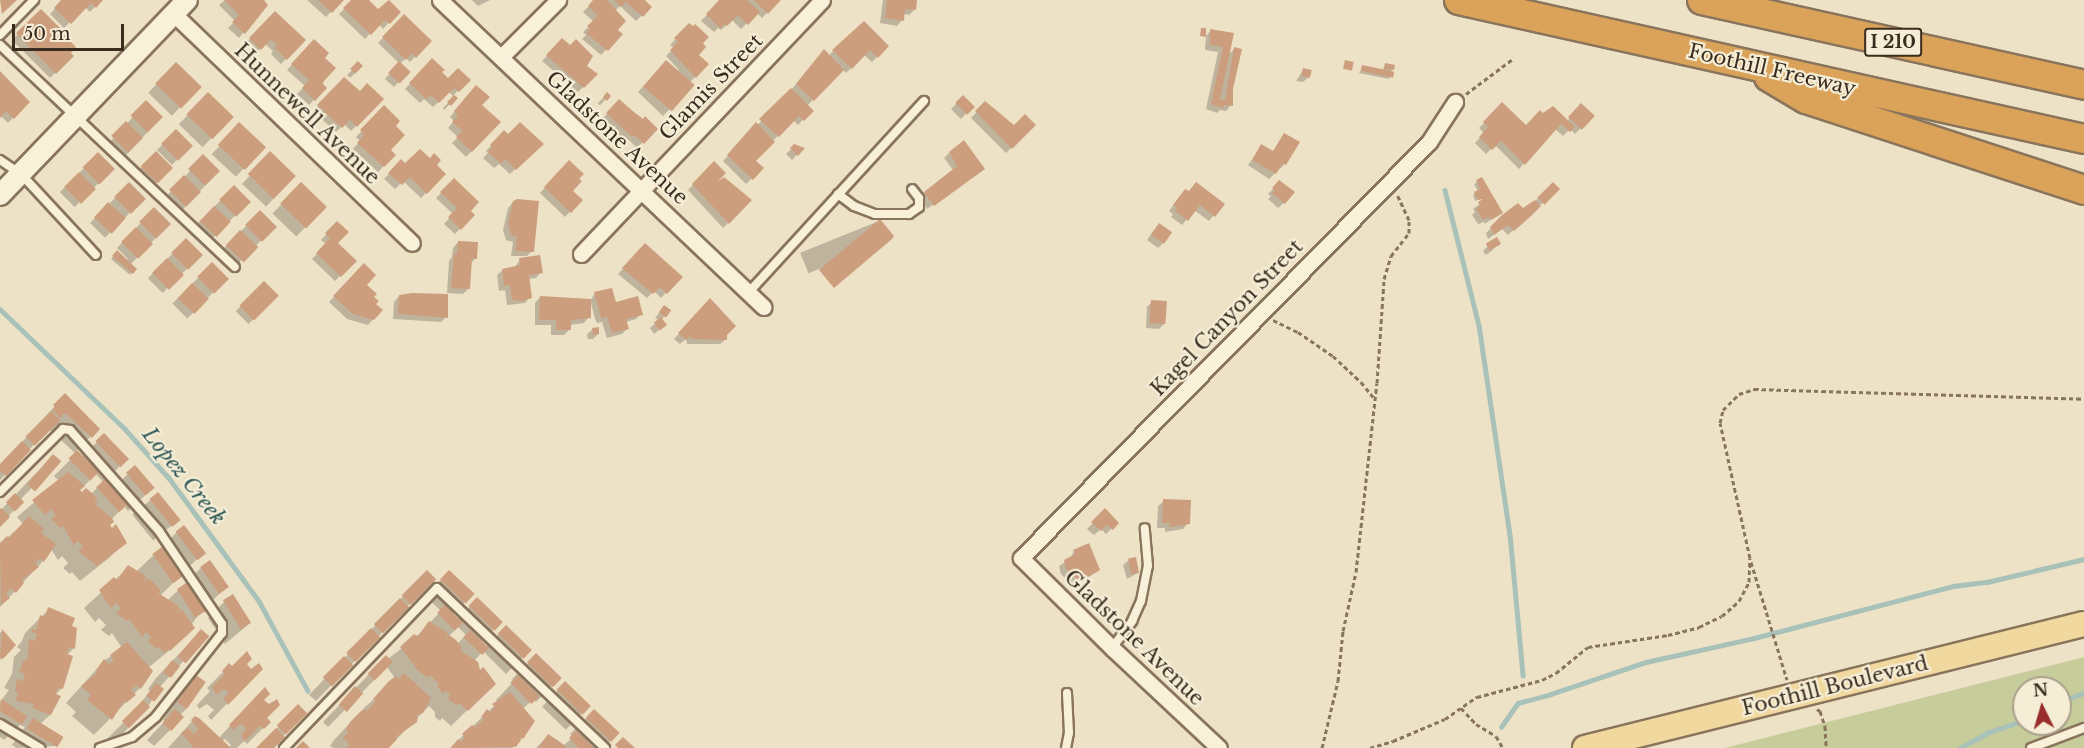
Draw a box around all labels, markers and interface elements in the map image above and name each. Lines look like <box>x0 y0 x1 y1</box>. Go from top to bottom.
scale bar <box>15 12 128 50</box>
text: 50 m <box>23 23 71 45</box>
road number: I 210 <box>1863 27 1923 57</box>
street label: Glamis Street <box>654 29 768 145</box>
street label: Hunnewell Avenue <box>229 38 385 190</box>
street label: Foothill Freeway <box>1686 39 1858 101</box>
street label: Gladstone Avenue <box>541 66 693 210</box>
street label: Kagel Canyon Street <box>1146 235 1308 401</box>
water label: Lopez Creek <box>137 422 231 530</box>
street label: Gladstone Avenue <box>1059 565 1209 711</box>
street label: Foothill Boulevard <box>1739 651 1931 721</box>
north arrow <box>2012 676 2072 736</box>
text: N <box>2032 679 2049 701</box>

